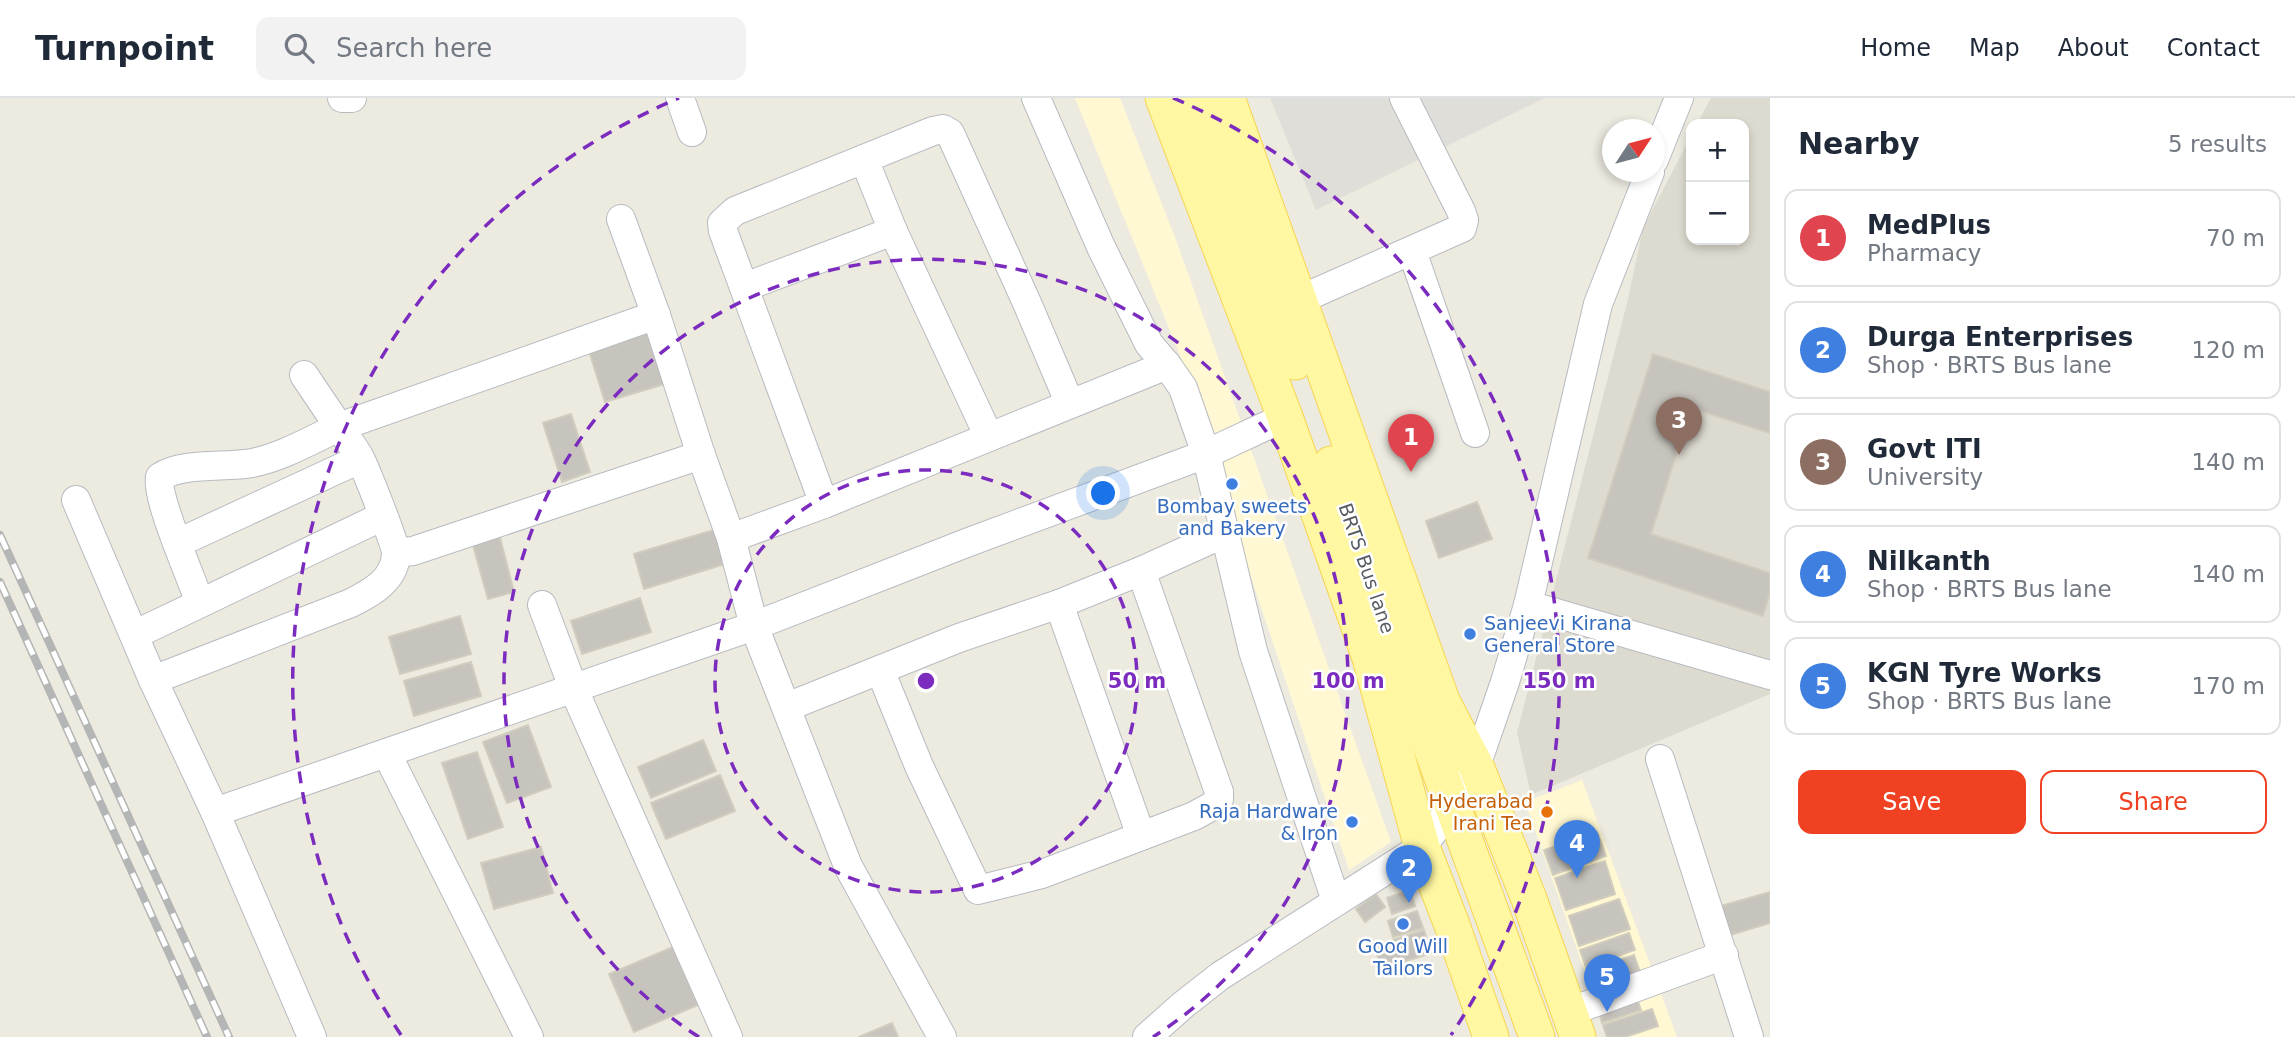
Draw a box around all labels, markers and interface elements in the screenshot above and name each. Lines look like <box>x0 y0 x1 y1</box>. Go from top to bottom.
search box <box>256 17 746 80</box>
text: Turnpoint <box>35 29 214 68</box>
icon: search <box>280 29 318 67</box>
text: Search here <box>336 33 492 63</box>
text: Home <box>1860 34 1931 62</box>
text: Map <box>1969 34 2020 62</box>
text: About <box>2058 34 2129 62</box>
text: Contact <box>2167 34 2260 62</box>
north arrow <box>1602 119 1665 182</box>
map controls <box>1686 119 1749 245</box>
button: + <box>1686 119 1749 182</box>
text: Nearby <box>1798 126 1920 161</box>
text: 5 results <box>2168 131 2267 157</box>
button: − <box>1686 182 1749 245</box>
text: MedPlus <box>1867 210 1991 240</box>
text: 1 <box>1815 225 1831 251</box>
text: 70 m <box>2206 225 2265 251</box>
text: Pharmacy <box>1867 240 1981 266</box>
text: Durga Enterprises <box>1867 322 2133 352</box>
text: 2 <box>1815 337 1831 363</box>
text: 120 m <box>2191 337 2265 363</box>
text: Shop · BRTS Bus lane <box>1867 352 2112 378</box>
pin: 3 <box>1656 397 1702 455</box>
pin: 1 <box>1388 414 1434 472</box>
text: Govt ITI <box>1867 434 1982 464</box>
text: 3 <box>1815 449 1831 475</box>
text: 140 m <box>2191 449 2265 475</box>
text: University <box>1867 464 1983 490</box>
your location <box>1086 476 1120 510</box>
marker: Bombay sweets and Bakery <box>1224 476 1240 492</box>
place label: Bombay sweets and Bakery <box>1157 495 1307 539</box>
street label: BRTS Bus lane <box>1334 500 1400 636</box>
text: Nilkanth <box>1867 546 1991 576</box>
text: 4 <box>1815 561 1831 587</box>
text: 140 m <box>2191 561 2265 587</box>
text: Shop · BRTS Bus lane <box>1867 576 2112 602</box>
place label: Sanjeevi Kirana General Store <box>1484 612 1632 656</box>
marker: Sanjeevi Kirana General Store <box>1462 626 1478 642</box>
text: KGN Tyre Works <box>1867 658 2102 688</box>
centre of rings <box>914 669 938 693</box>
text: 50 m <box>1108 669 1166 693</box>
text: 100 m <box>1311 669 1385 693</box>
text: 150 m <box>1522 669 1596 693</box>
text: 5 <box>1815 673 1831 699</box>
text: 170 m <box>2191 673 2265 699</box>
text: Shop · BRTS Bus lane <box>1867 688 2112 714</box>
button: Save <box>1798 770 2026 834</box>
button: Share <box>2040 770 2267 834</box>
place label: Hyderabad Irani Tea <box>1429 790 1533 834</box>
place label: Raja Hardware & Iron <box>1199 800 1338 844</box>
marker: Hyderabad Irani Tea <box>1539 804 1555 820</box>
marker: Raja Hardware & Iron <box>1344 814 1360 830</box>
pin: 4 <box>1554 820 1600 878</box>
pin: 2 <box>1386 845 1432 903</box>
marker: Good Will Tailors <box>1395 916 1411 932</box>
place label: Good Will Tailors <box>1358 935 1448 979</box>
pin: 5 <box>1584 954 1630 1012</box>

